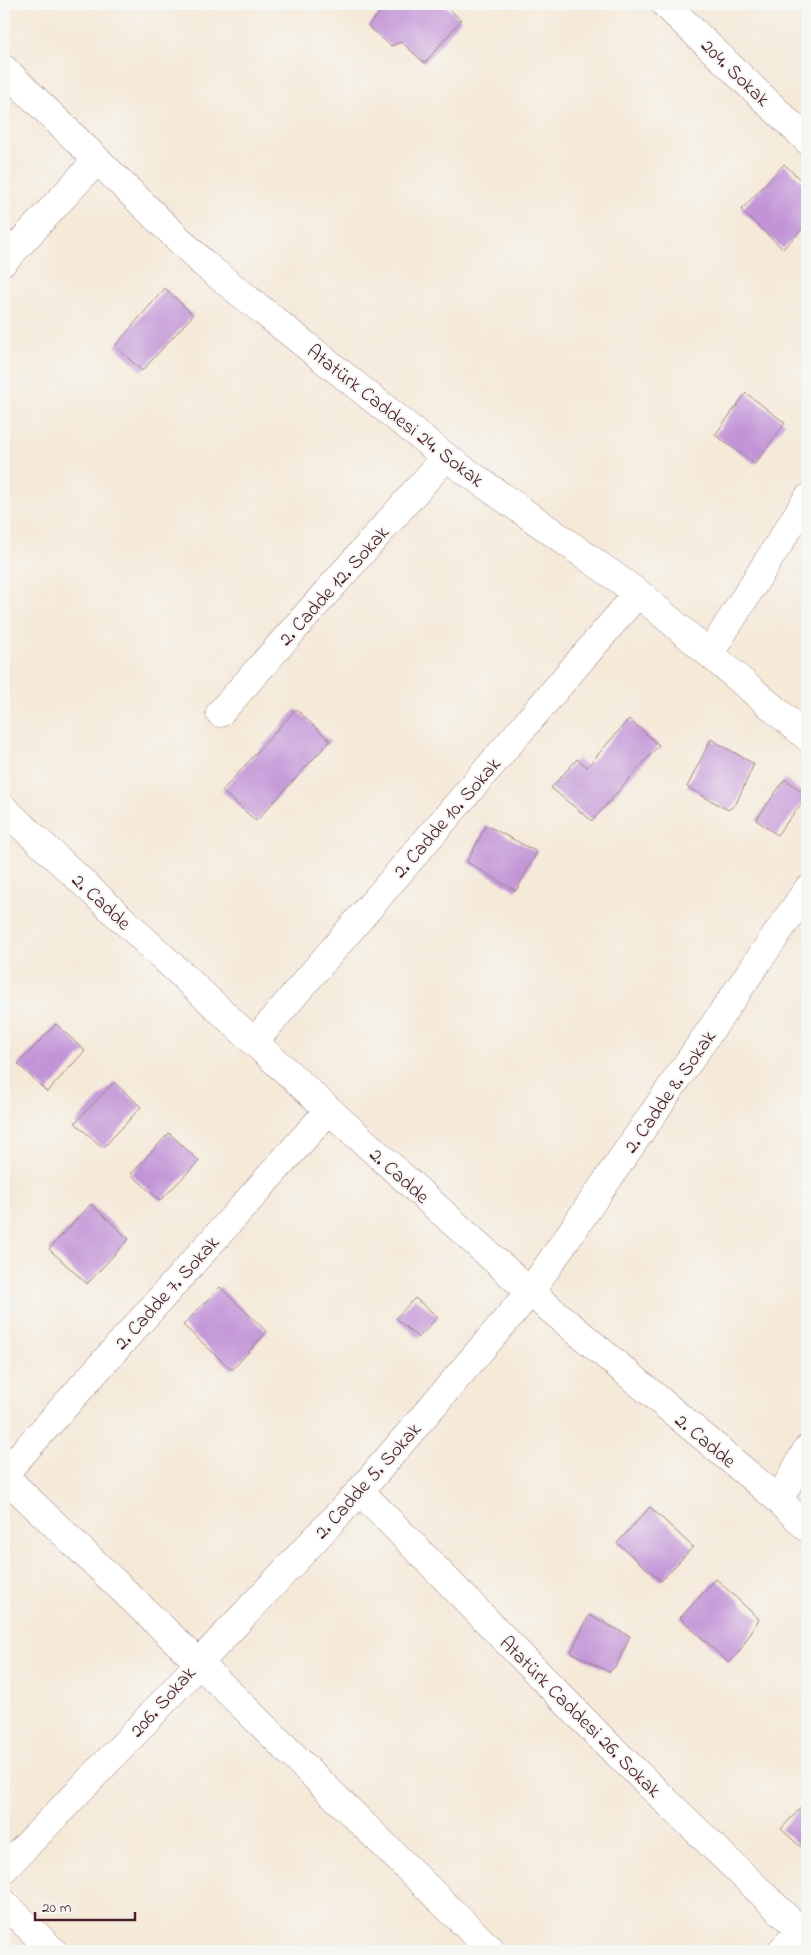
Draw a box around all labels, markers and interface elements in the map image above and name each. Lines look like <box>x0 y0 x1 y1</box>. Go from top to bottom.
street label: 204. Sokak <box>693 33 776 115</box>
street label: Atatürk Caddesi 24. Sokak <box>300 338 490 496</box>
street label: 2. Cadde 12. Sokak <box>273 520 397 653</box>
street label: 2. Cadde 10. Sokak <box>387 751 509 886</box>
street label: 2. Cadde <box>64 868 137 938</box>
street label: 2. Cadde 8. Sokak <box>618 1025 725 1160</box>
street label: 2. Cadde <box>362 1142 435 1212</box>
street label: 2. Cadde 7. Sokak <box>108 1230 227 1357</box>
street label: 2. Cadde <box>667 1408 741 1476</box>
street label: 2. Cadde 5. Sokak <box>308 1417 430 1547</box>
street label: Atatürk Caddesi 26. Sokak <box>492 1630 667 1806</box>
street label: 206. Sokak <box>124 1660 204 1745</box>
scale bar <box>35 1890 135 1922</box>
text: 20 m <box>42 1897 72 1919</box>

